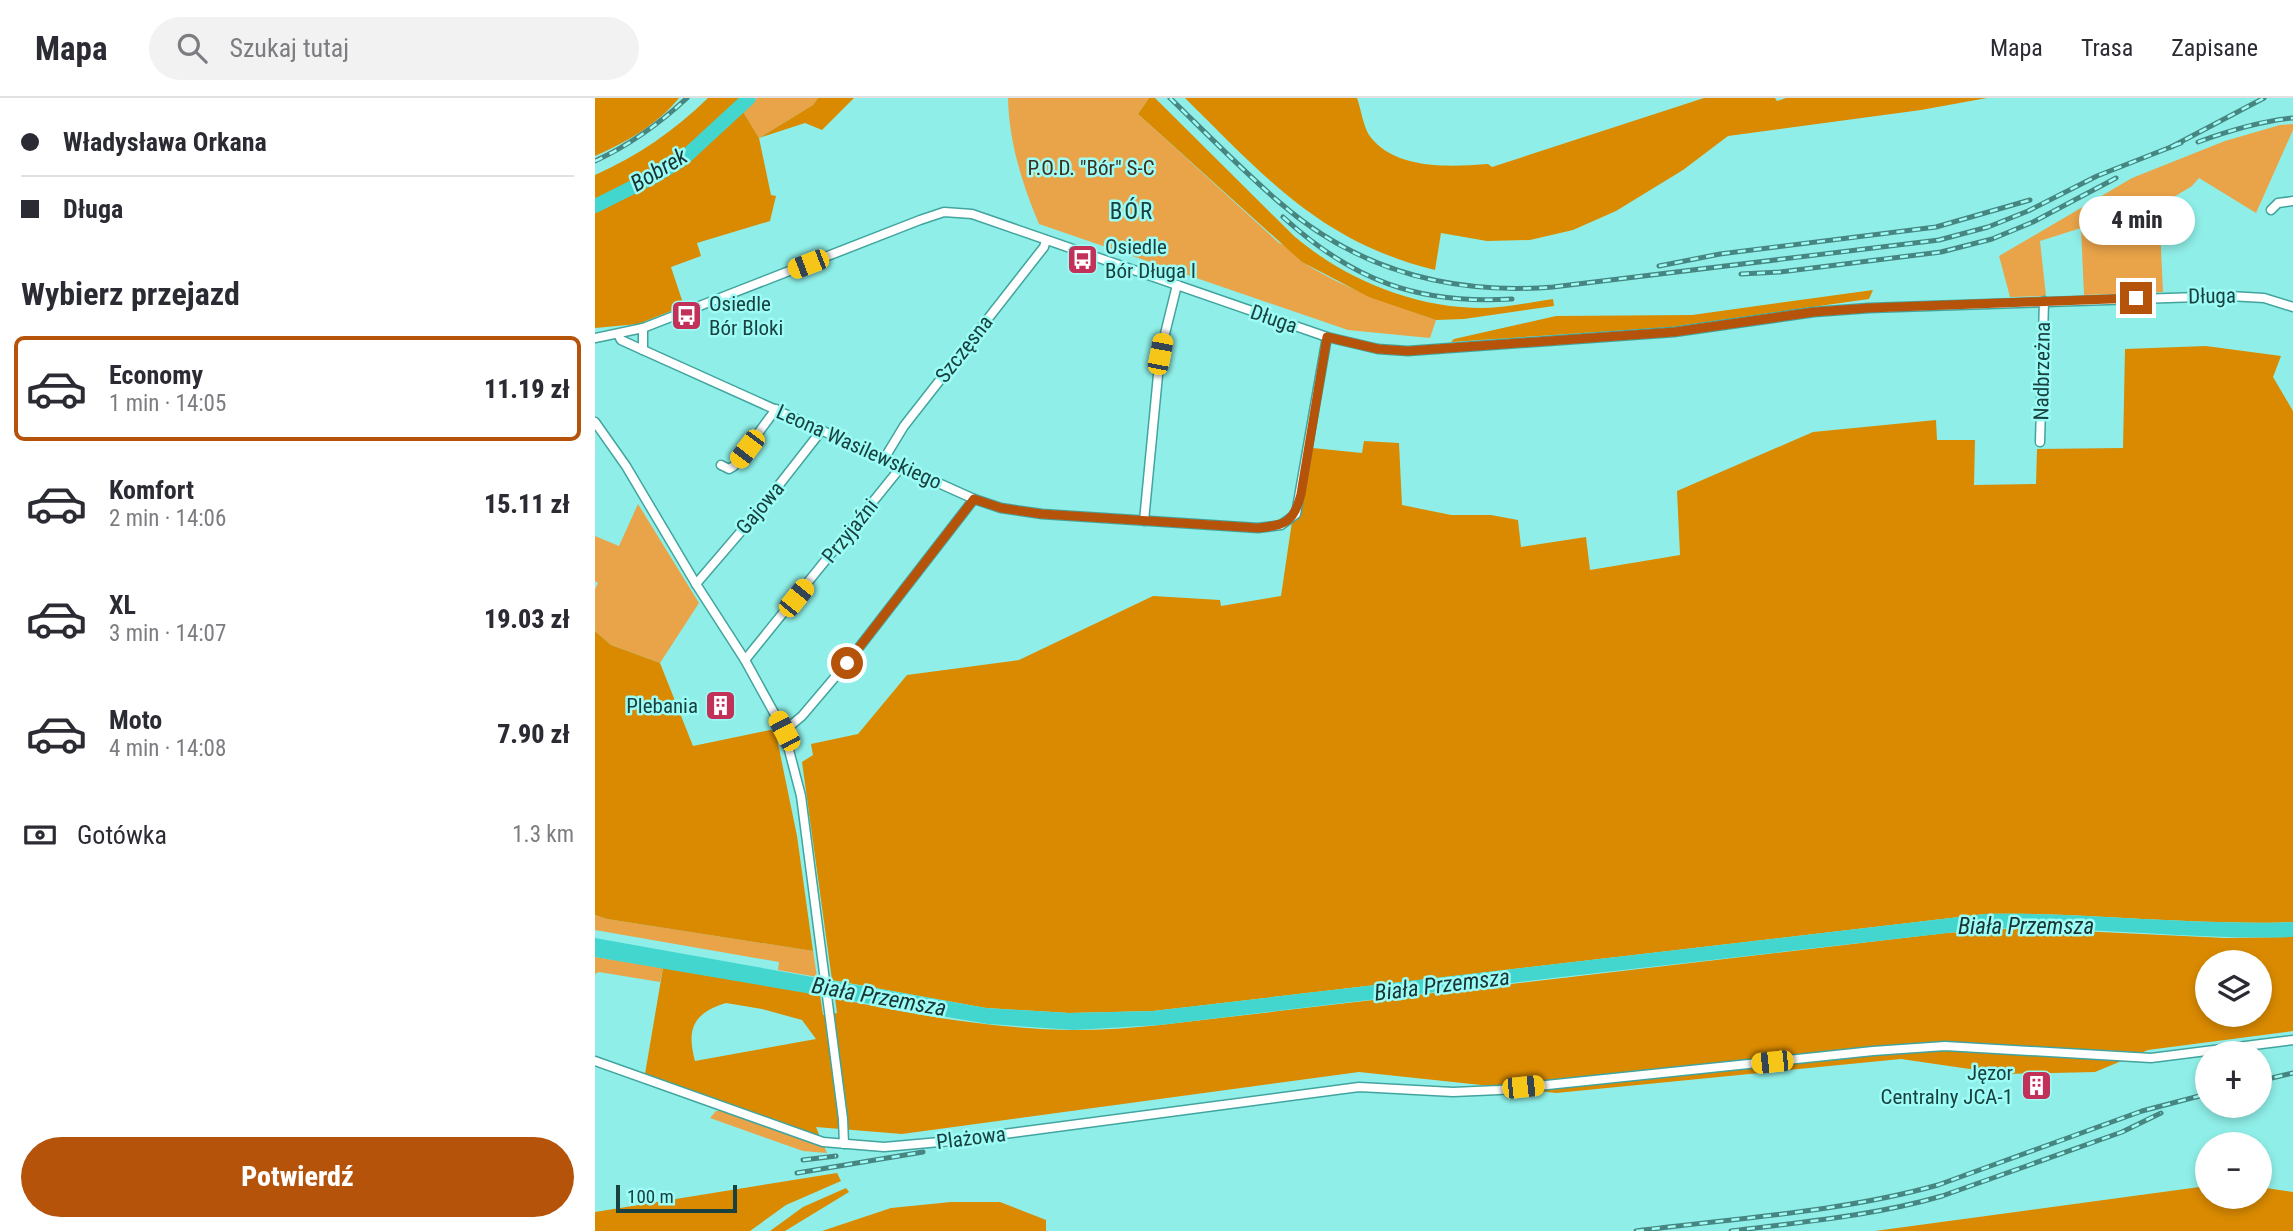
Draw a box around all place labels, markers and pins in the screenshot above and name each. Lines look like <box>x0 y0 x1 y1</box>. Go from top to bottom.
place label: Osiedle Bór Długa I <box>1105 235 1196 283</box>
bus stop icon: Osiedle Bór Długa I <box>1065 242 1099 276</box>
place label: Osiedle Bór Bloki <box>709 292 783 340</box>
bus stop icon: Osiedle Bór Bloki <box>669 299 703 333</box>
building icon: Plebania <box>704 689 738 723</box>
place label: Plebania <box>626 694 698 718</box>
place label: Jęzor Centralny JCA-1 <box>1881 1061 2013 1109</box>
building icon: Jęzor Centralny JCA-1 <box>2019 1068 2053 1102</box>

